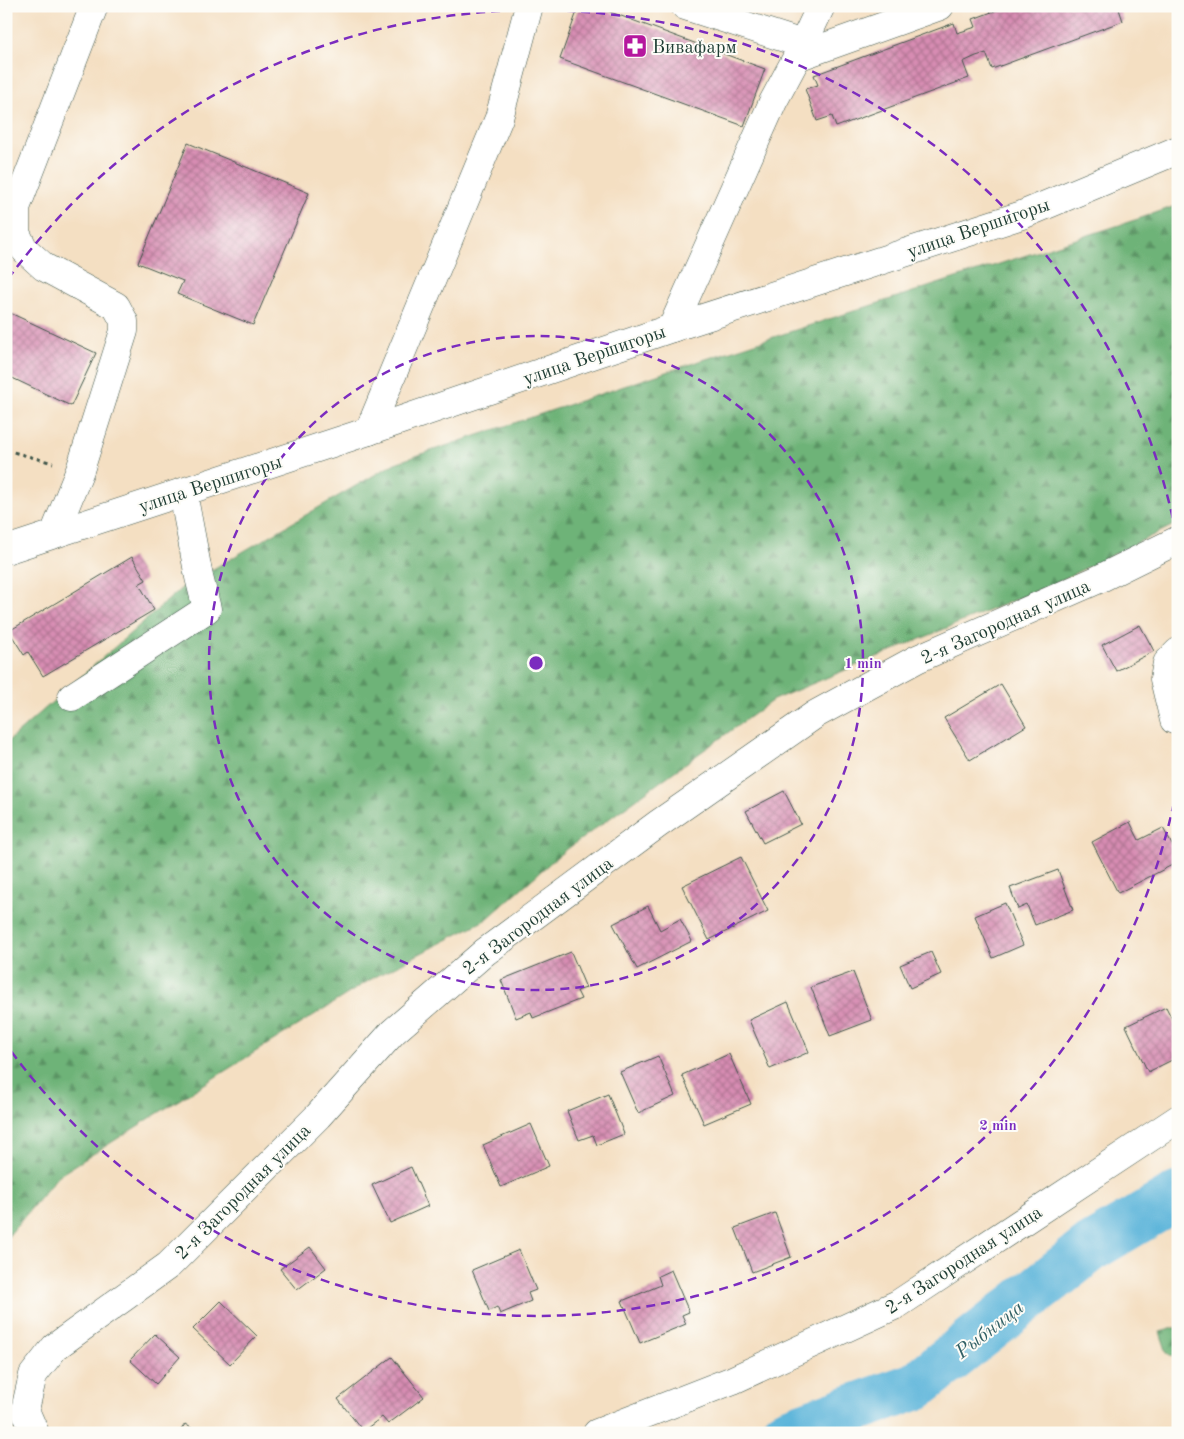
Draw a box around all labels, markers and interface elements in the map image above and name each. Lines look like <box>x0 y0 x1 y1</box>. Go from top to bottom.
pharmacy icon: Вивафарм <box>622 33 648 59</box>
place label: Вивафарм <box>652 39 737 58</box>
street label: улица Вершигоры <box>905 196 1053 263</box>
street label: улица Вершигоры <box>521 323 669 390</box>
street label: улица Вершигоры <box>137 453 285 517</box>
street label: 2-я Загородная улица <box>919 577 1094 669</box>
centre of rings <box>527 654 545 672</box>
text: 1 min <box>844 657 882 672</box>
street label: 2-я Загородная улица <box>460 854 618 980</box>
text: 2 min <box>979 1119 1017 1134</box>
street label: 2-я Загородная улица <box>172 1121 316 1264</box>
street label: 2-я Загородная улица <box>883 1203 1047 1319</box>
water label: Рыбница <box>951 1298 1028 1364</box>

